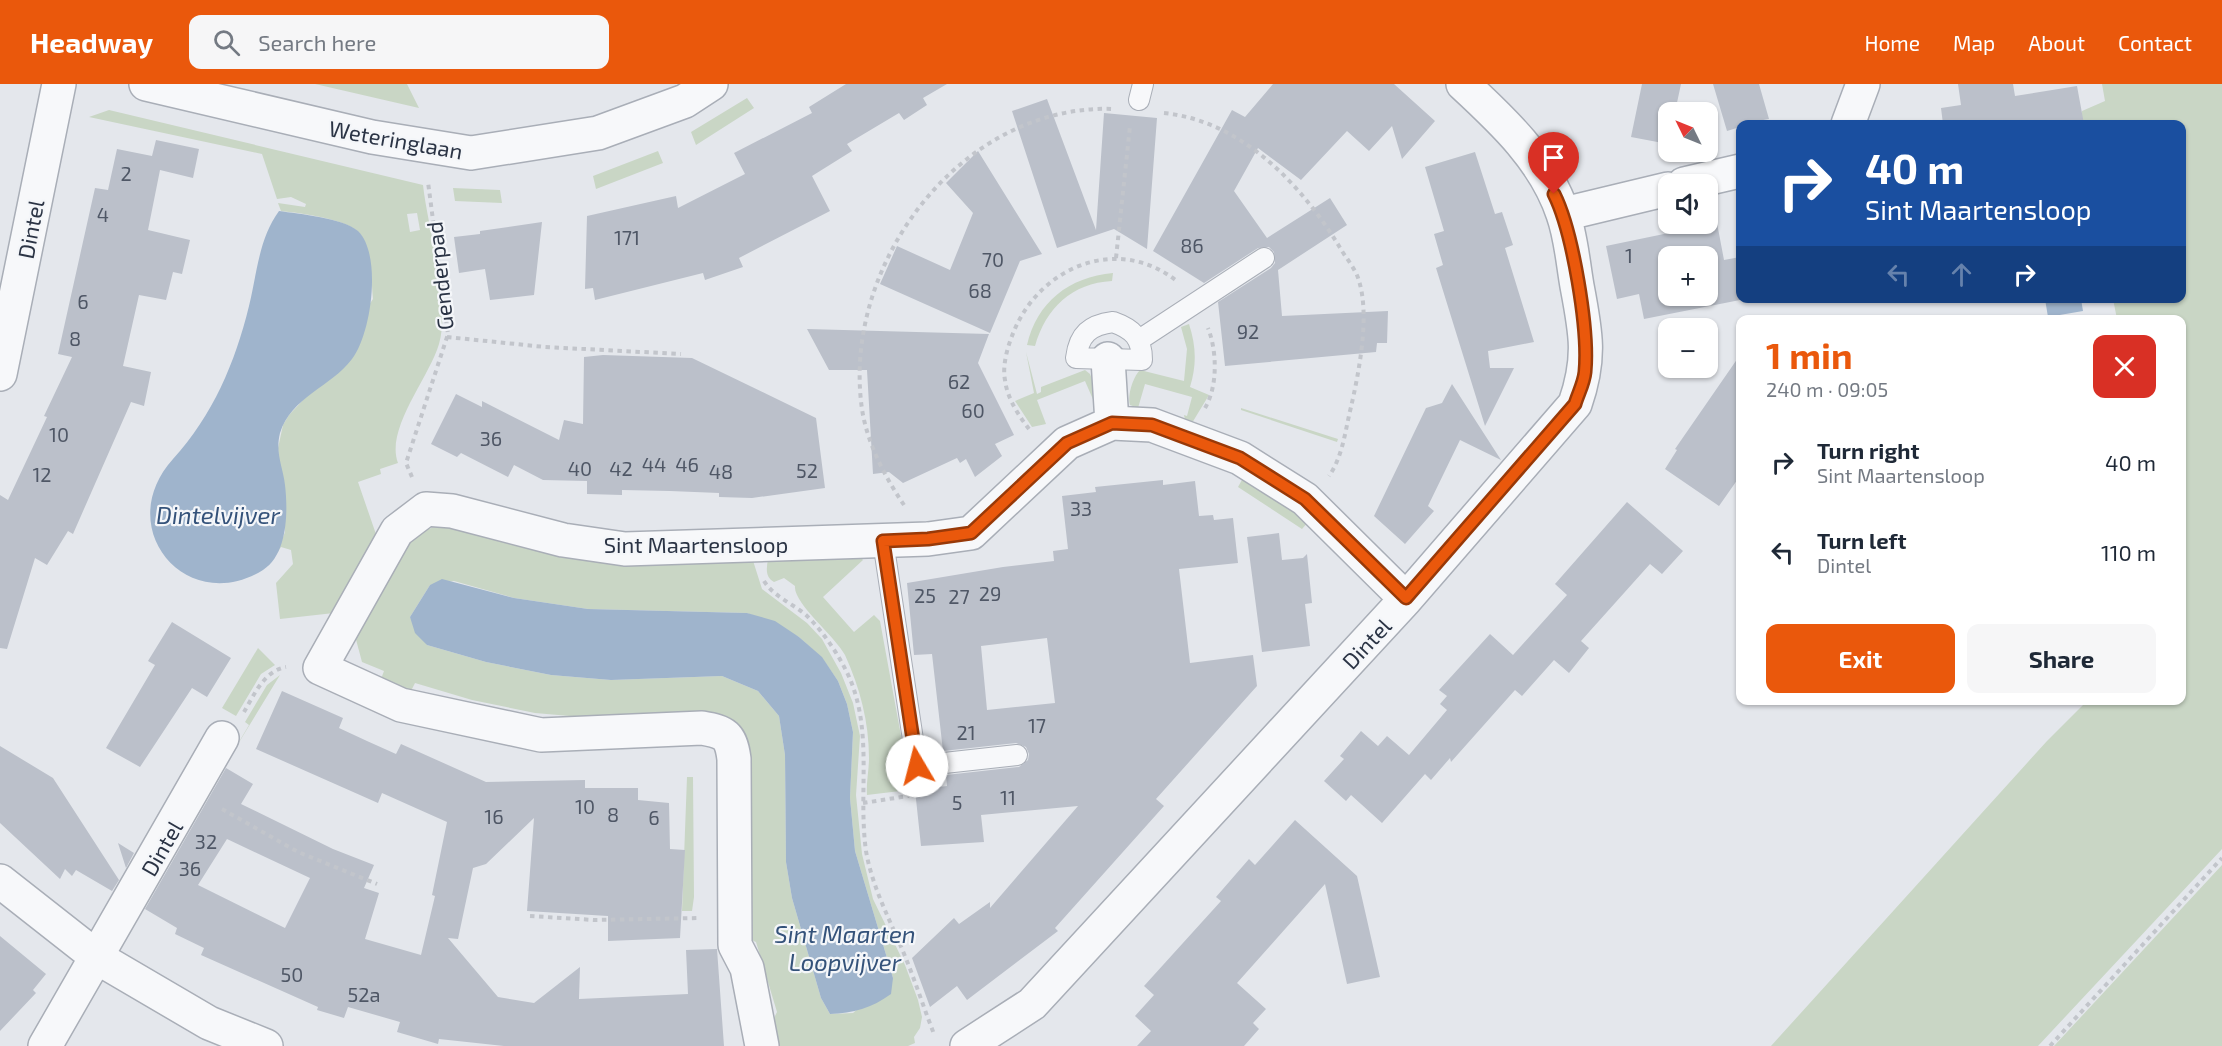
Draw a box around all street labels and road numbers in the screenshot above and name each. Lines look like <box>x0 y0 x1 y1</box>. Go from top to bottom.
street label: Weteringlaan <box>327 114 465 164</box>
street label: Dintel <box>12 197 49 261</box>
street label: Genderpad <box>420 220 458 332</box>
street label: Sint Maartensloop <box>604 531 788 557</box>
street label: Dintel <box>1336 612 1396 674</box>
street label: Dintel <box>135 815 187 880</box>

